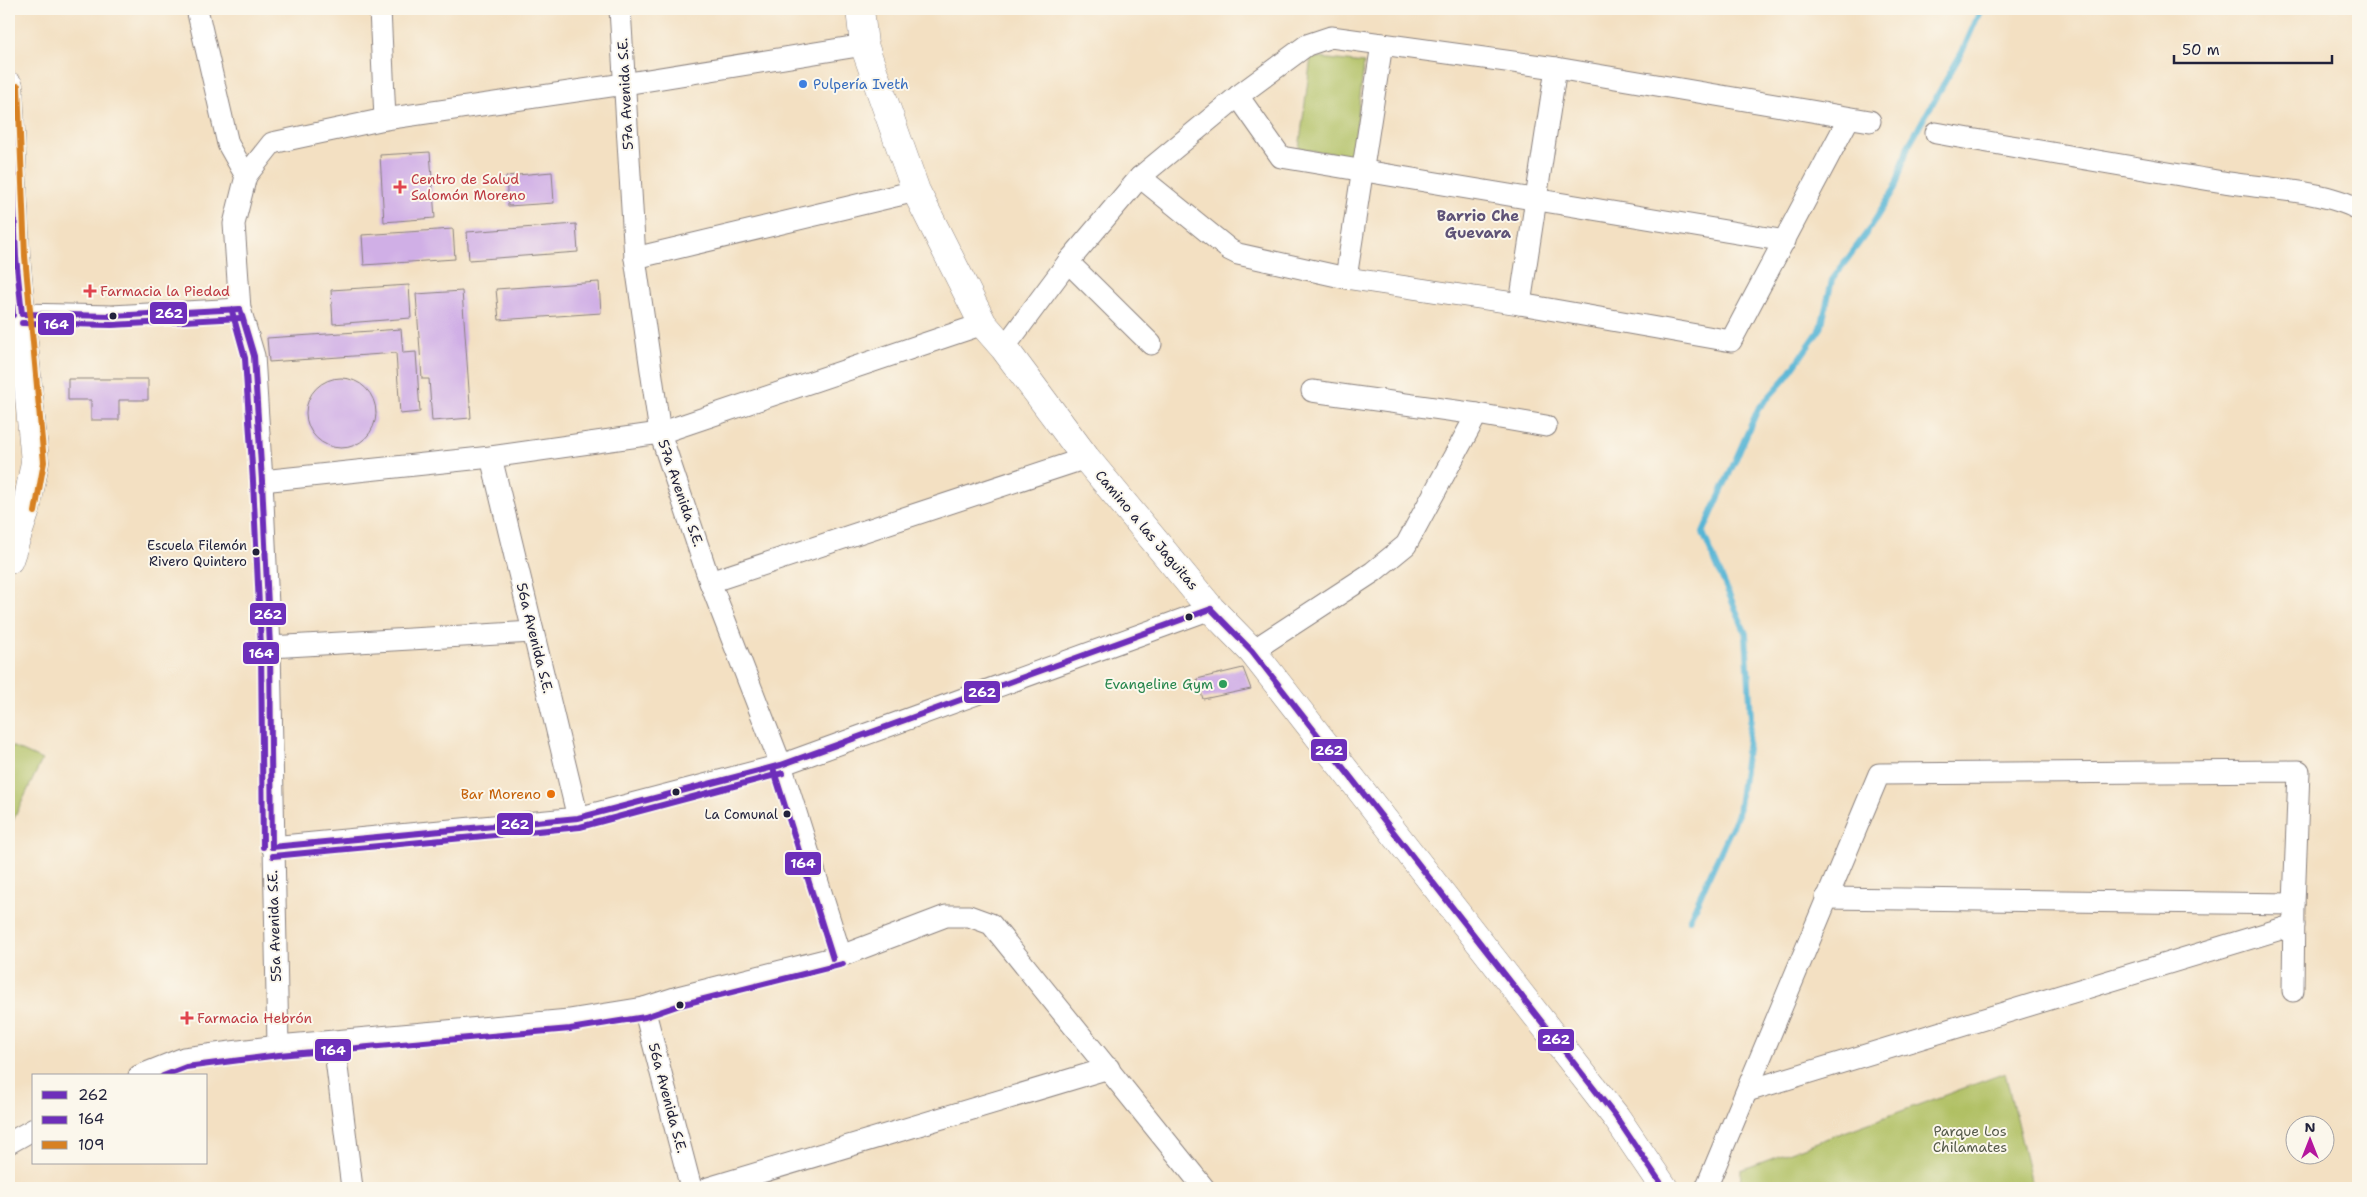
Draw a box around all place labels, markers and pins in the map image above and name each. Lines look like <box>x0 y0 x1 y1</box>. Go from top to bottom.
place label: Pulpería Iveth <box>813 75 909 93</box>
marker: Pulpería Iveth <box>797 78 809 90</box>
place label: Centro de Salud Salomón Moreno <box>411 170 526 204</box>
marker: Centro de Salud Salomón Moreno <box>393 180 407 194</box>
place label: Farmacia la Piedad <box>100 282 230 300</box>
marker: Farmacia la Piedad <box>84 285 96 297</box>
unlabelled marker <box>108 311 118 321</box>
place label: Escuela Filemón Rivero Quintero <box>147 537 247 570</box>
marker: Escuela Filemón Rivero Quintero <box>251 547 261 557</box>
unlabelled marker <box>1184 612 1194 622</box>
place label: Evangeline Gym <box>1104 675 1213 693</box>
marker: Evangeline Gym <box>1217 678 1229 690</box>
place label: Bar Moreno <box>461 785 541 803</box>
unlabelled marker <box>671 787 681 797</box>
marker: Bar Moreno <box>545 788 557 800</box>
place label: La Comunal <box>705 806 778 823</box>
marker: La Comunal <box>782 809 792 819</box>
unlabelled marker <box>675 1000 685 1010</box>
place label: Farmacia Hebrón <box>197 1009 313 1027</box>
marker: Farmacia Hebrón <box>181 1012 193 1024</box>

